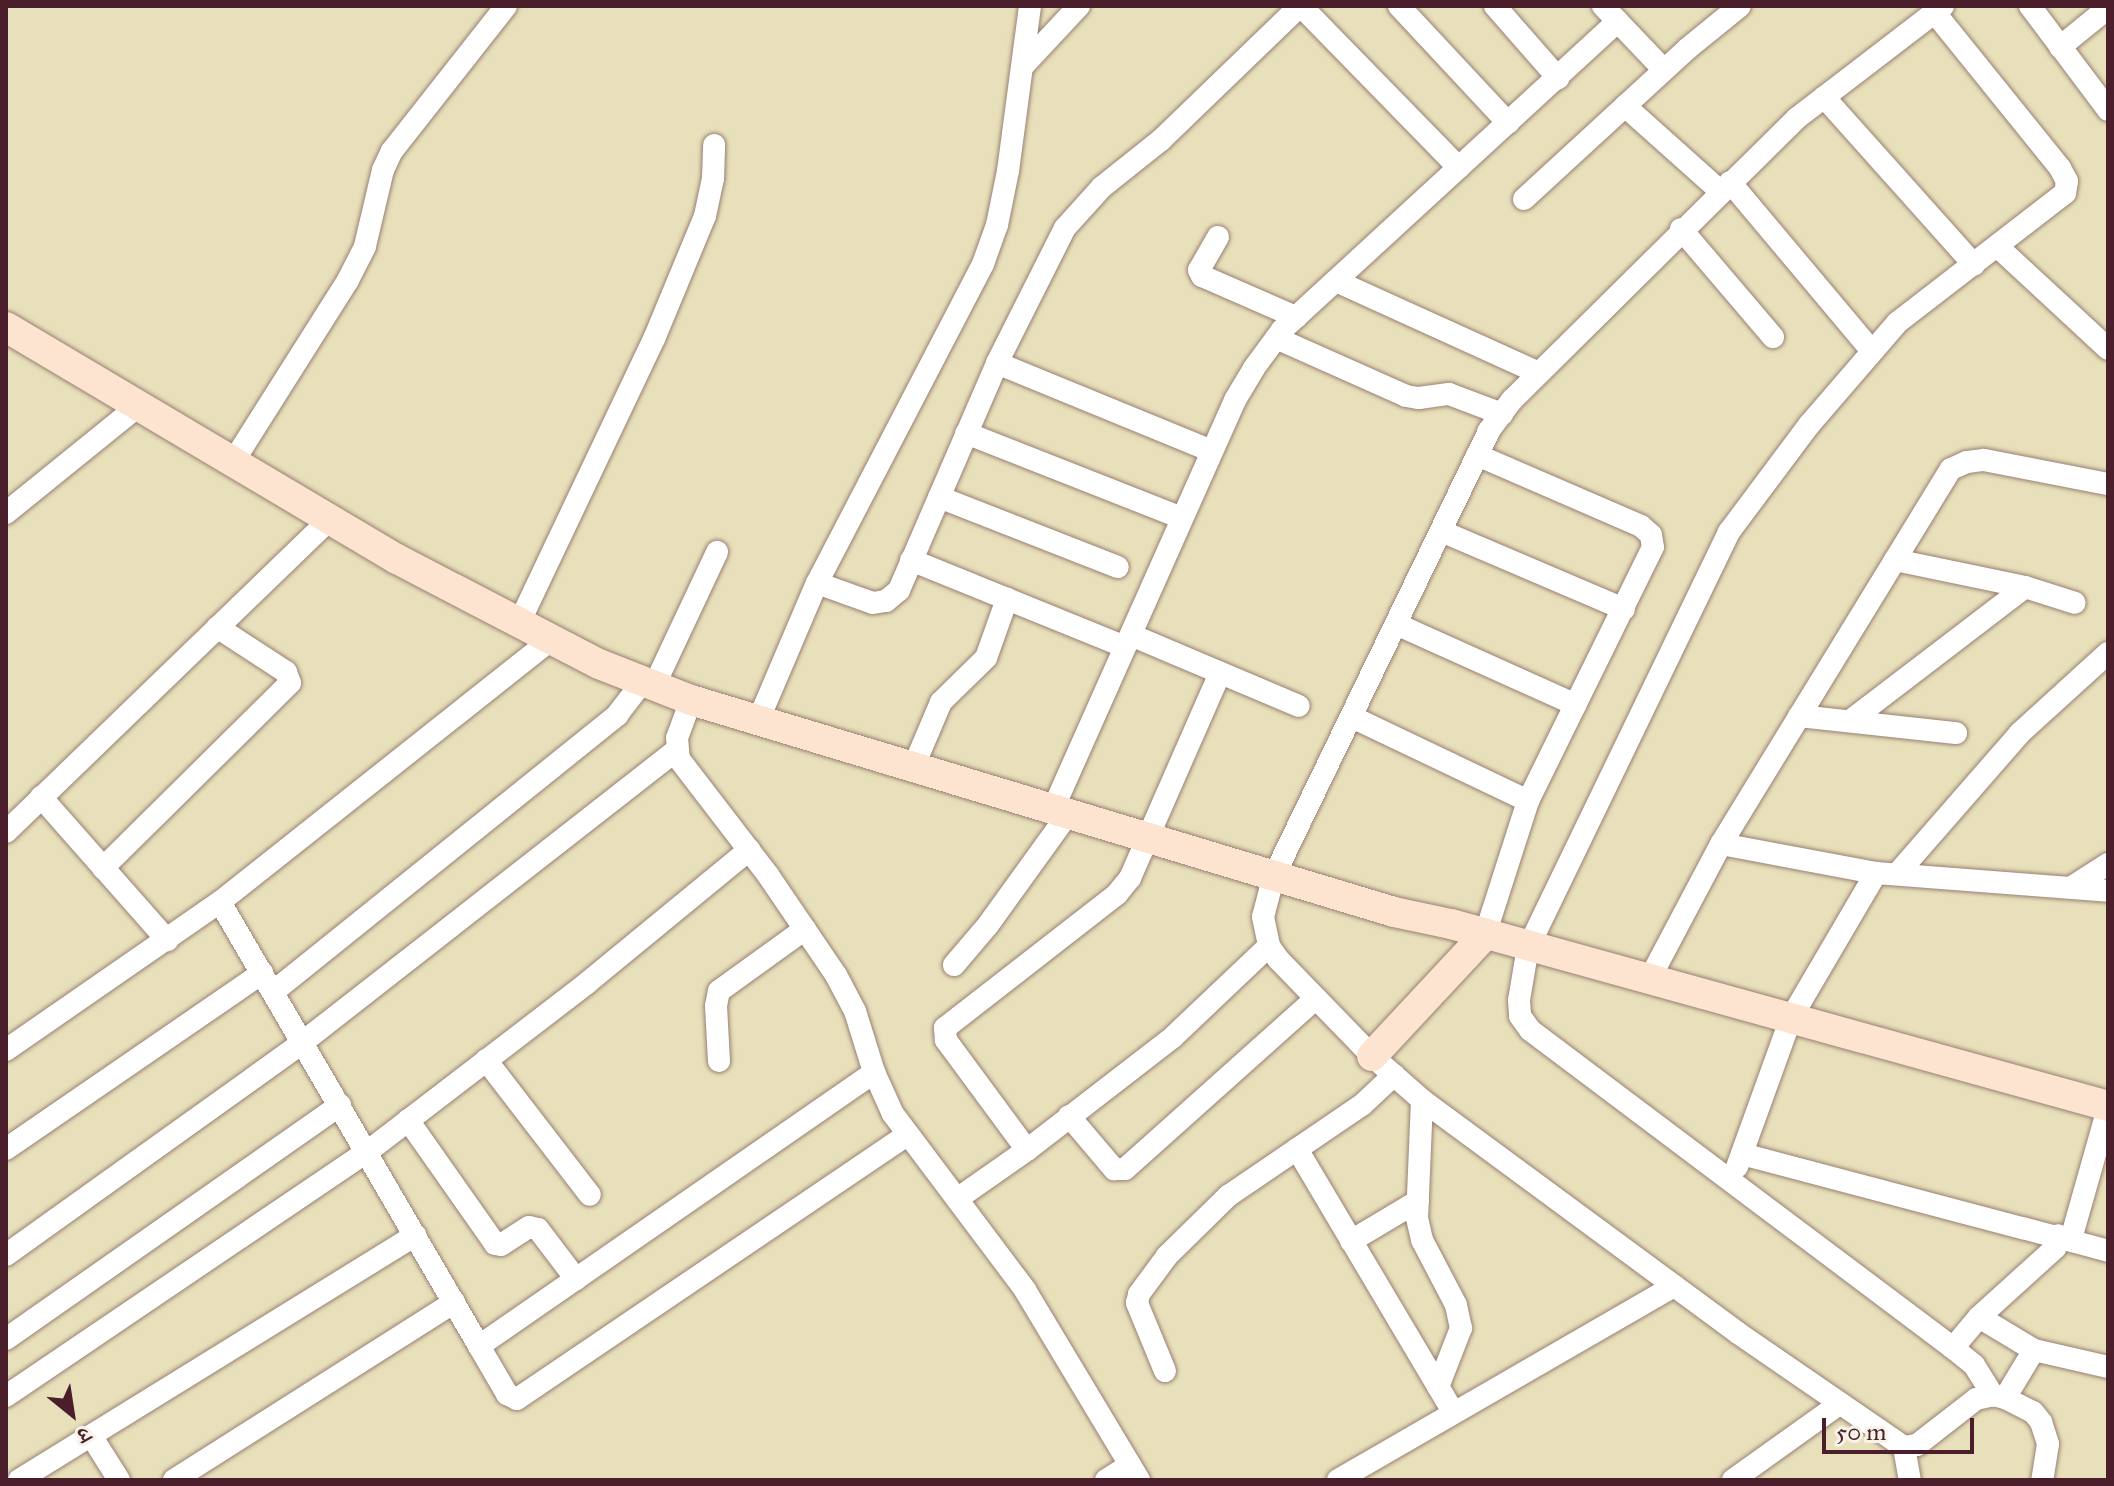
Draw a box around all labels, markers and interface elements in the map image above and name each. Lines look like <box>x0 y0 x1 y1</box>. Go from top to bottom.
north arrow <box>32 1374 112 1454</box>
scale bar <box>1826 1402 1978 1452</box>
text: 50 m <box>1836 1417 1886 1447</box>
text: उ <box>73 1421 96 1450</box>

